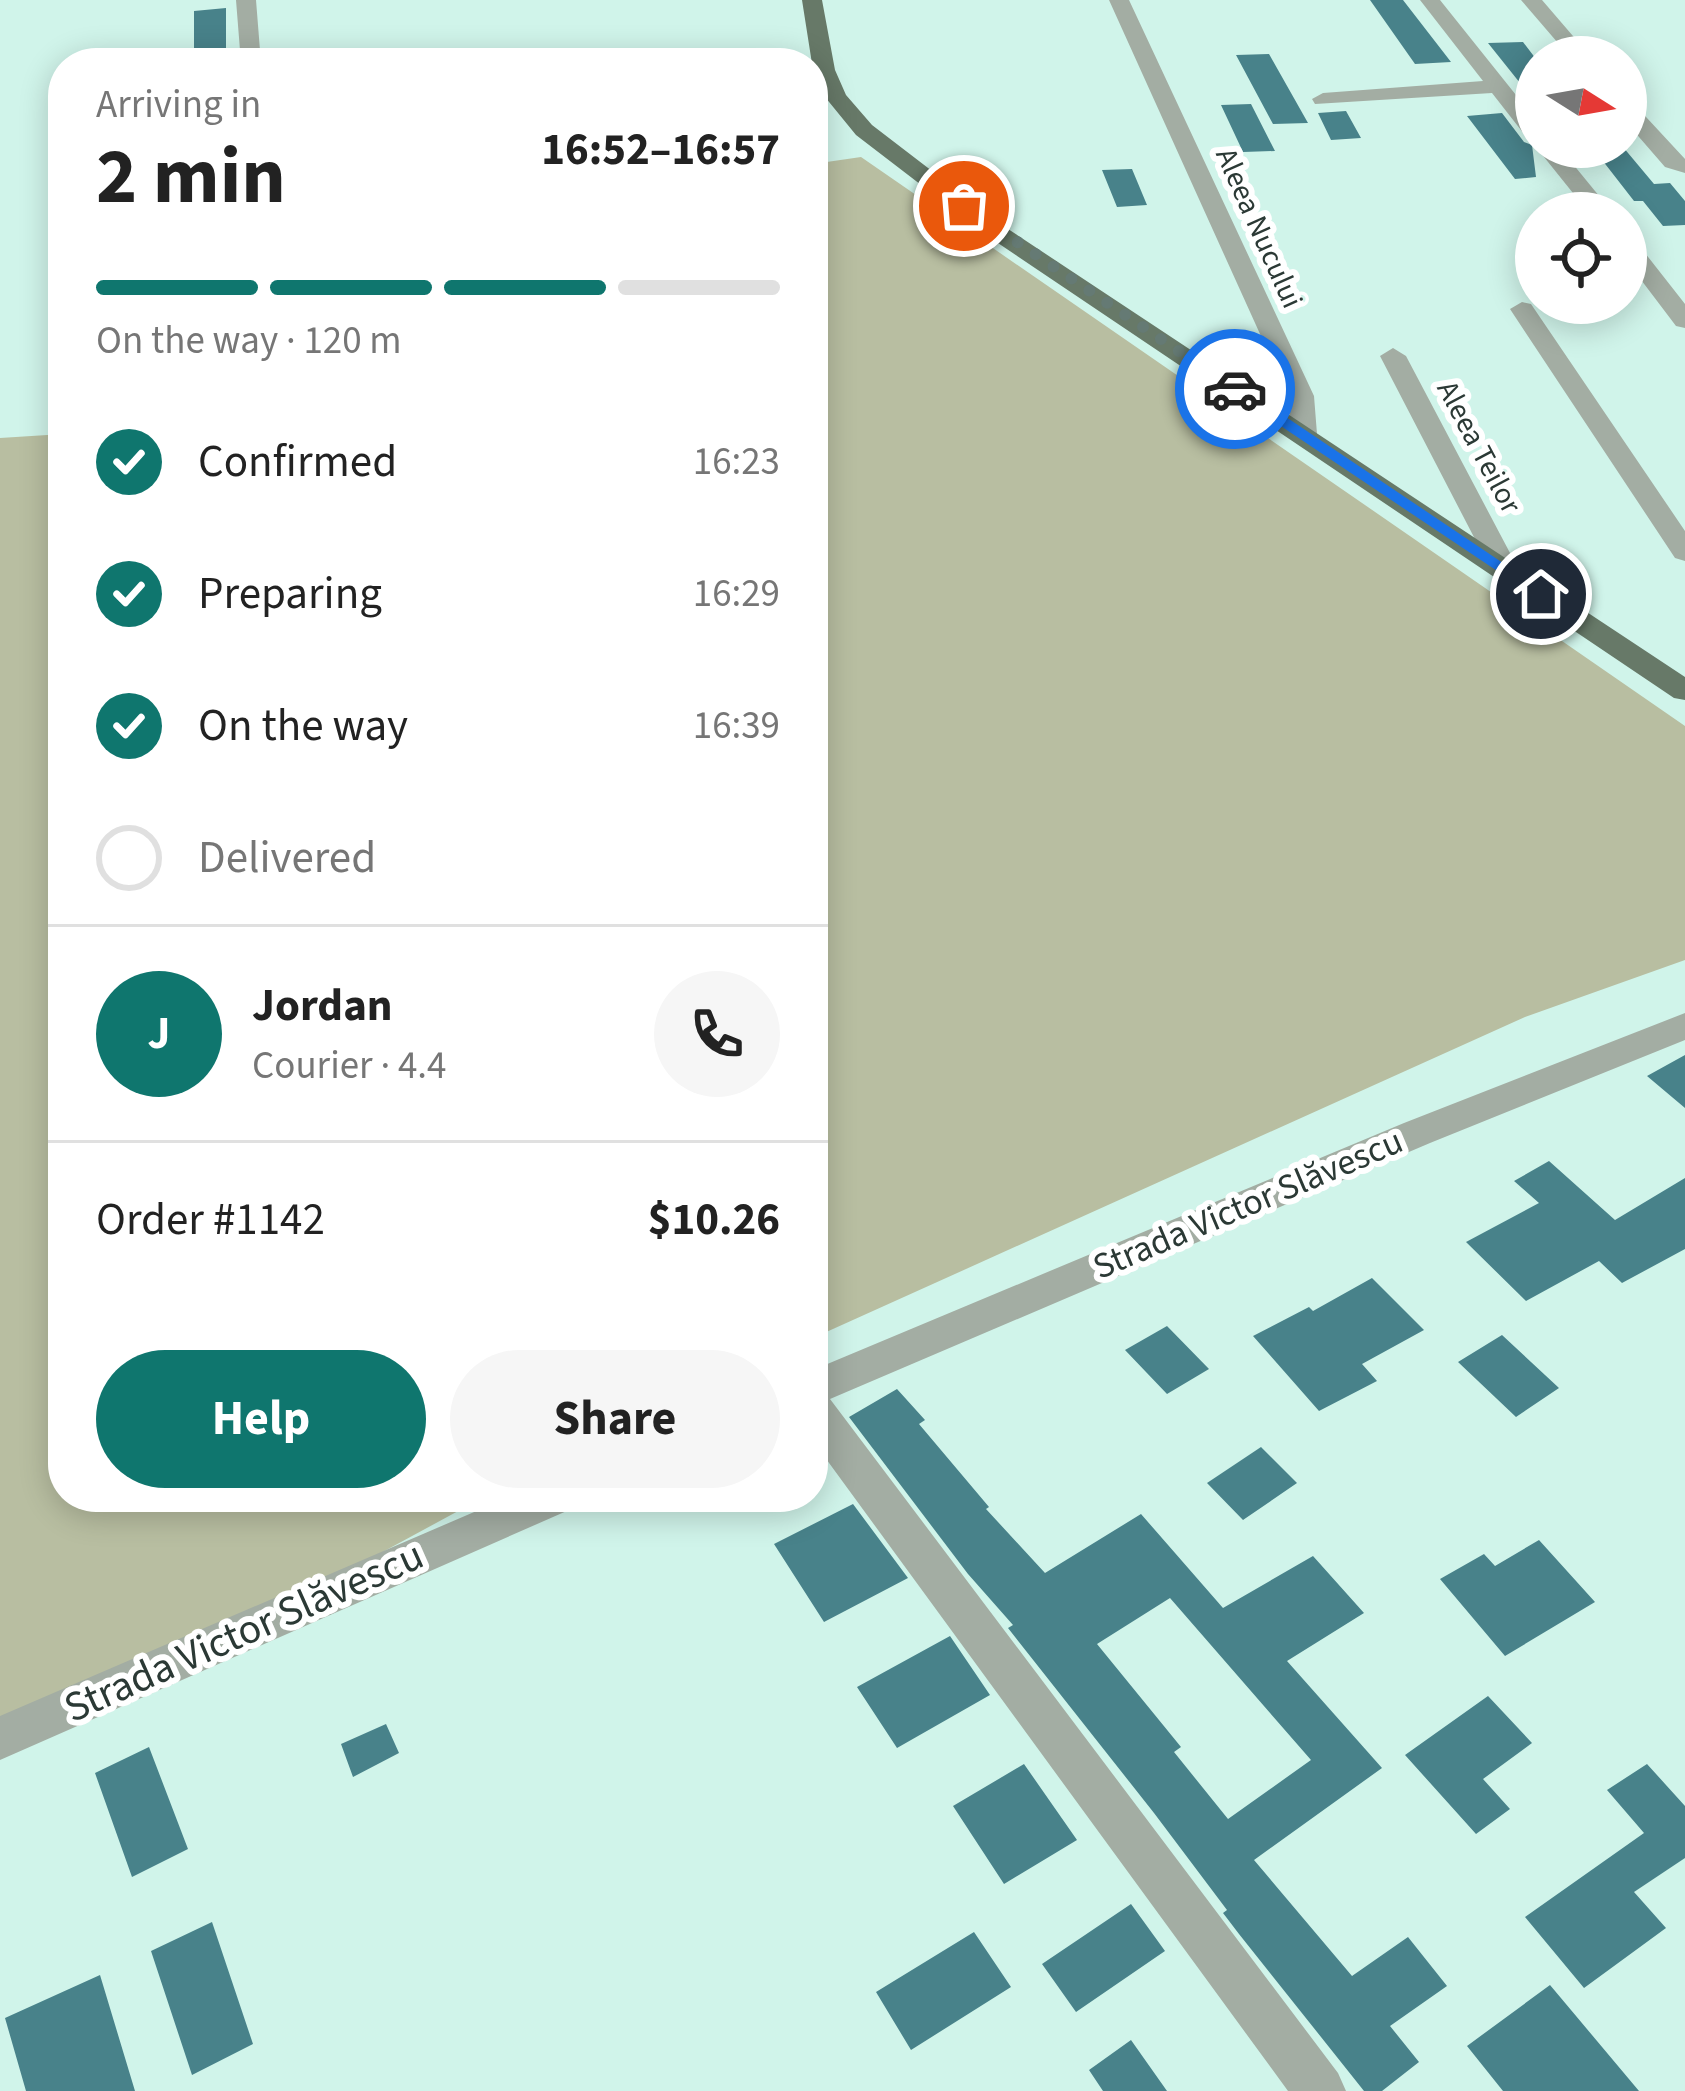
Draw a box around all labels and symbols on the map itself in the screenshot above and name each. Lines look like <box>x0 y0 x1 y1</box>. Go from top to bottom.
north arrow <box>1515 36 1647 168</box>
street label: Aleea Nucului <box>1204 141 1314 315</box>
pin <box>913 155 1015 257</box>
courier <box>1175 329 1295 449</box>
street label: Aleea Teilor <box>1426 373 1532 522</box>
pin <box>1490 543 1592 645</box>
street label: Strada Victor Slăvescu <box>1085 1116 1411 1292</box>
street label: Strada Victor Slăvescu <box>55 1526 433 1738</box>

